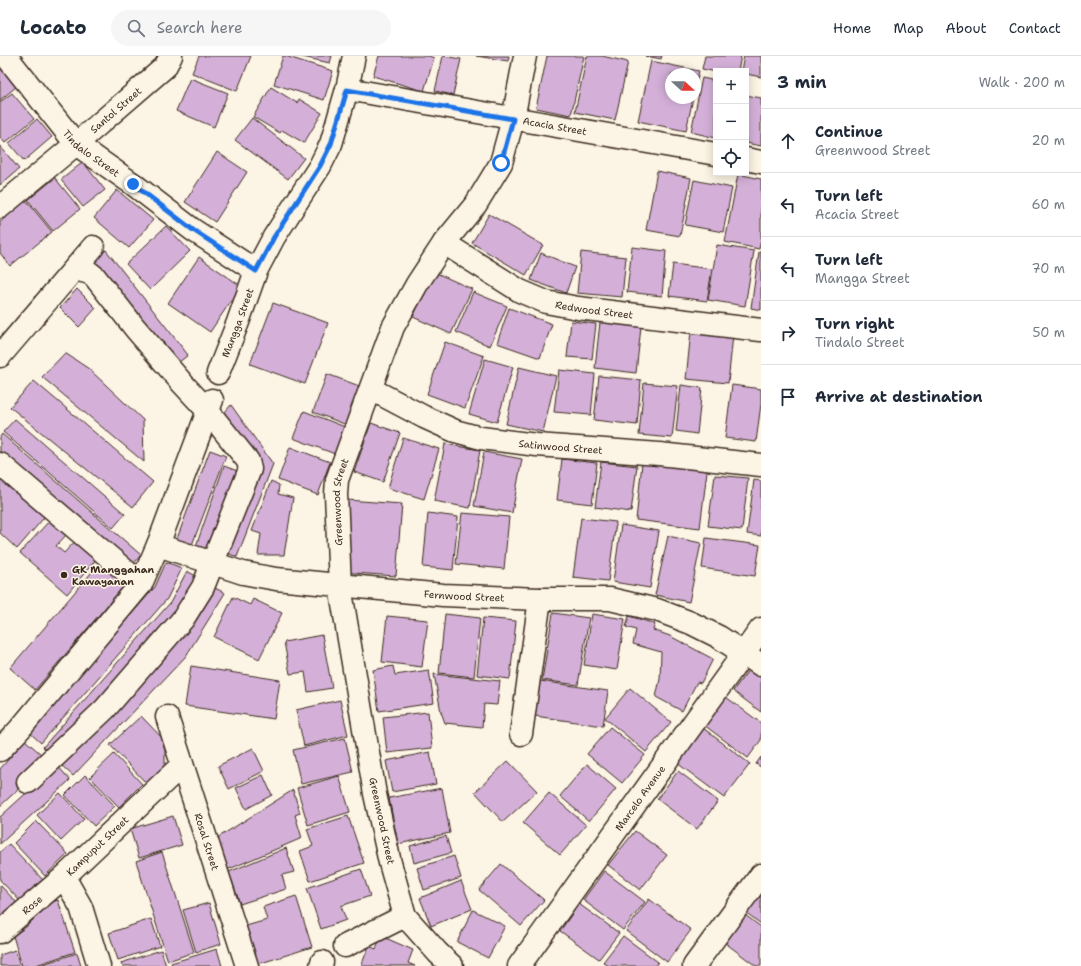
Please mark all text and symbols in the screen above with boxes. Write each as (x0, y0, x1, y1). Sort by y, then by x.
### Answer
search box (111, 10, 391, 46)
text: Locato (20, 15, 87, 40)
icon: search (125, 17, 147, 39)
text: Search here (157, 18, 242, 38)
text: Home (833, 19, 872, 37)
text: Map (894, 19, 924, 37)
text: About (946, 19, 987, 37)
text: Contact (1009, 19, 1061, 37)
north arrow (665, 68, 701, 104)
map controls (713, 68, 749, 176)
button: + (713, 68, 749, 104)
text: 3 min (777, 71, 827, 93)
text: Walk · 200 m (979, 74, 1065, 91)
street label: Santol Street (87, 84, 144, 136)
button: − (713, 104, 749, 140)
street label: Acacia Street (522, 114, 588, 138)
text: Continue (815, 122, 883, 142)
street label: Tindalo Street (60, 127, 122, 179)
icon: ahead (777, 130, 799, 152)
text: 20 m (1032, 132, 1065, 149)
button: locate (713, 140, 749, 176)
text: Greenwood Street (815, 142, 930, 159)
route start (492, 154, 510, 172)
route end (124, 175, 142, 193)
text: Turn left (815, 186, 883, 206)
icon: left (777, 194, 799, 216)
text: 60 m (1032, 196, 1065, 213)
text: Acacia Street (815, 206, 899, 223)
text: Turn left (815, 250, 883, 270)
icon: left (777, 258, 799, 280)
text: 70 m (1031, 260, 1065, 277)
text: Mangga Street (815, 270, 910, 287)
street label: Mangga Street (218, 286, 256, 359)
street label: Redwood Street (554, 297, 634, 321)
text: Turn right (815, 314, 895, 334)
icon: right (777, 322, 799, 344)
text: 50 m (1032, 324, 1065, 341)
text: Tindalo Street (815, 334, 905, 351)
icon: arrive (777, 386, 799, 408)
text: Arrive at destination (815, 387, 983, 407)
street label: Satinwood Street (518, 436, 603, 456)
street label: Greenwood Street (329, 456, 351, 546)
place label: GK Manggahan Kawayanan (72, 563, 155, 588)
marker: GK Manggahan Kawayanan (59, 570, 69, 580)
street label: Fernwood Street (423, 587, 505, 604)
street label: Marcelo Avenue (612, 762, 668, 833)
street label: Greenwood Street (366, 776, 398, 866)
street label: Rosal Street (192, 811, 222, 872)
street label: Kampuput Street (63, 813, 131, 878)
street label: Rose (19, 892, 45, 917)

